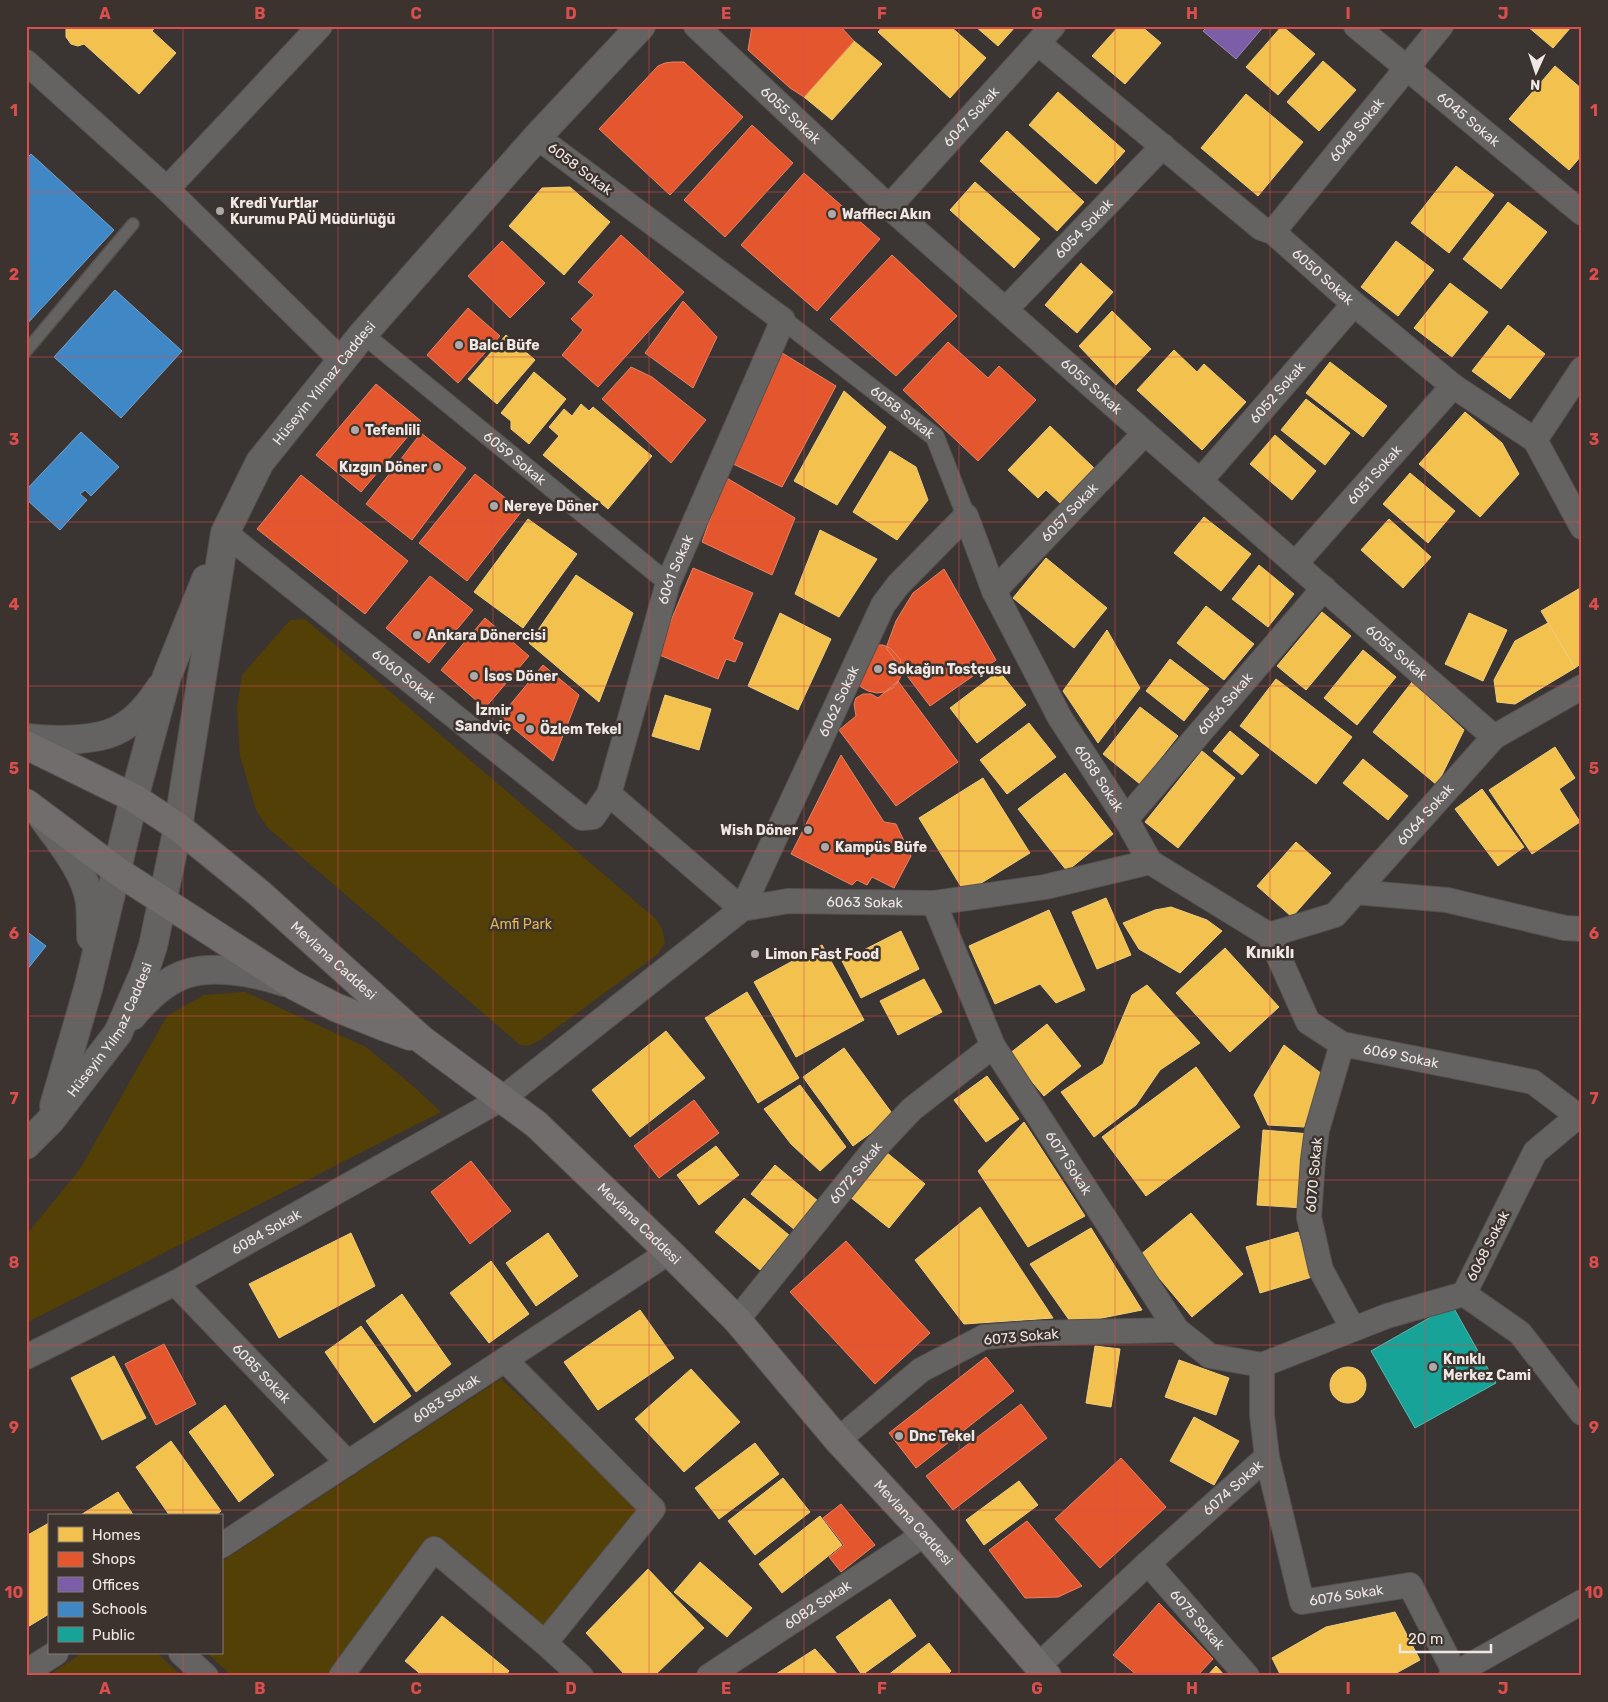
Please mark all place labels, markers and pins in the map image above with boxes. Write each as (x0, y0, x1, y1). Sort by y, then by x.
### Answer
place label: Kredi Yurtlar Kurumu PAÜ Müdürlüğü (230, 195, 395, 228)
marker: Kredi Yurtlar Kurumu PAÜ Müdürlüğü (214, 205, 226, 217)
place label: Wafflecı Akın (842, 206, 931, 223)
marker: Wafflecı Akın (826, 208, 838, 220)
place label: Balcı Büfe (469, 337, 540, 354)
marker: Balcı Büfe (453, 339, 465, 351)
place label: Tefenlili (365, 422, 420, 439)
marker: Tefenlili (349, 424, 361, 436)
place label: Kızgın Döner (339, 459, 428, 476)
marker: Kızgın Döner (431, 461, 443, 473)
place label: Nereye Döner (504, 498, 599, 515)
marker: Nereye Döner (488, 500, 500, 512)
place label: Ankara Dönercisi (427, 627, 546, 644)
marker: Ankara Dönercisi (411, 629, 423, 641)
place label: Sokağın Tostçusu (888, 661, 1011, 678)
marker: Sokağın Tostçusu (872, 663, 884, 675)
place label: İsos Döner (484, 667, 558, 685)
marker: İsos Döner (468, 670, 480, 682)
place label: İzmir Sandviç (455, 701, 512, 735)
marker: İzmir Sandviç (515, 712, 527, 724)
place label: Özlem Tekel (540, 720, 622, 738)
marker: Özlem Tekel (524, 723, 536, 735)
place label: Wish Döner (720, 822, 799, 839)
marker: Wish Döner (802, 824, 814, 836)
place label: Kampüs Büfe (835, 839, 927, 856)
marker: Kampüs Büfe (819, 841, 831, 853)
place label: Limon Fast Food (765, 946, 879, 963)
marker: Limon Fast Food (749, 948, 761, 960)
place label: Kınıklı Merkez Cami (1443, 1351, 1531, 1384)
marker: Kınıklı Merkez Cami (1427, 1361, 1439, 1373)
place label: Dnc Tekel (909, 1428, 975, 1445)
marker: Dnc Tekel (893, 1430, 905, 1442)

